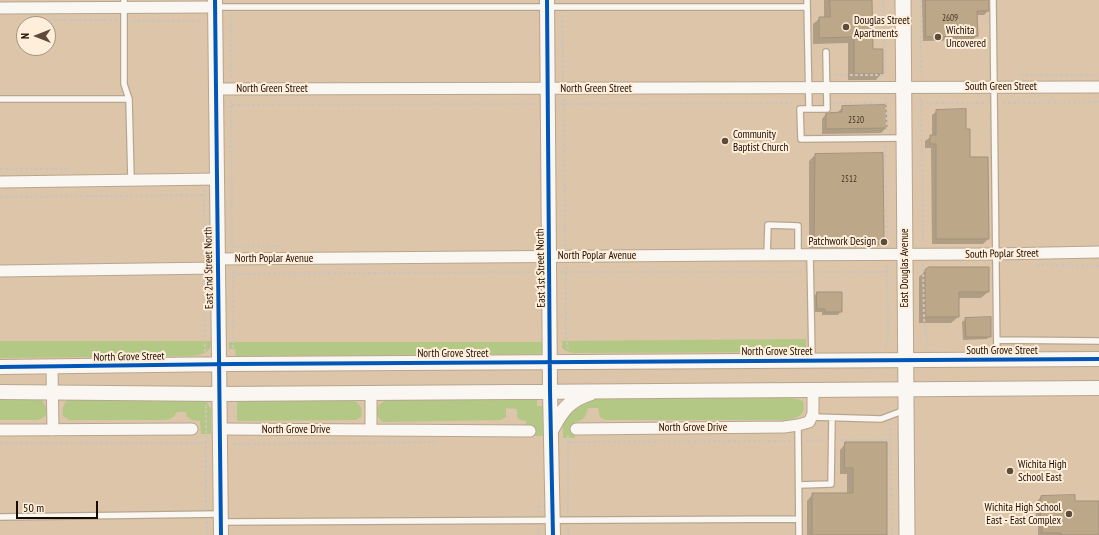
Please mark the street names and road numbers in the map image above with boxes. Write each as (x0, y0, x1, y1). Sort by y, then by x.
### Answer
street label: South Green Street (965, 80, 1037, 94)
street label: North Green Street (236, 82, 308, 96)
street label: North Green Street (560, 82, 632, 96)
street label: East 2nd Street North (202, 227, 216, 309)
street label: East 1st Street North (534, 228, 548, 308)
street label: East Douglas Avenue (898, 228, 912, 308)
street label: South Poplar Street (965, 247, 1039, 261)
street label: North Poplar Avenue (558, 249, 636, 263)
street label: North Poplar Avenue (235, 252, 313, 266)
street label: South Grove Street (966, 344, 1038, 358)
street label: North Grove Street (741, 345, 813, 359)
street label: North Grove Street (417, 347, 489, 361)
street label: North Grove Street (93, 350, 165, 364)
street label: North Grove Drive (659, 421, 727, 435)
street label: North Grove Drive (262, 423, 330, 437)

